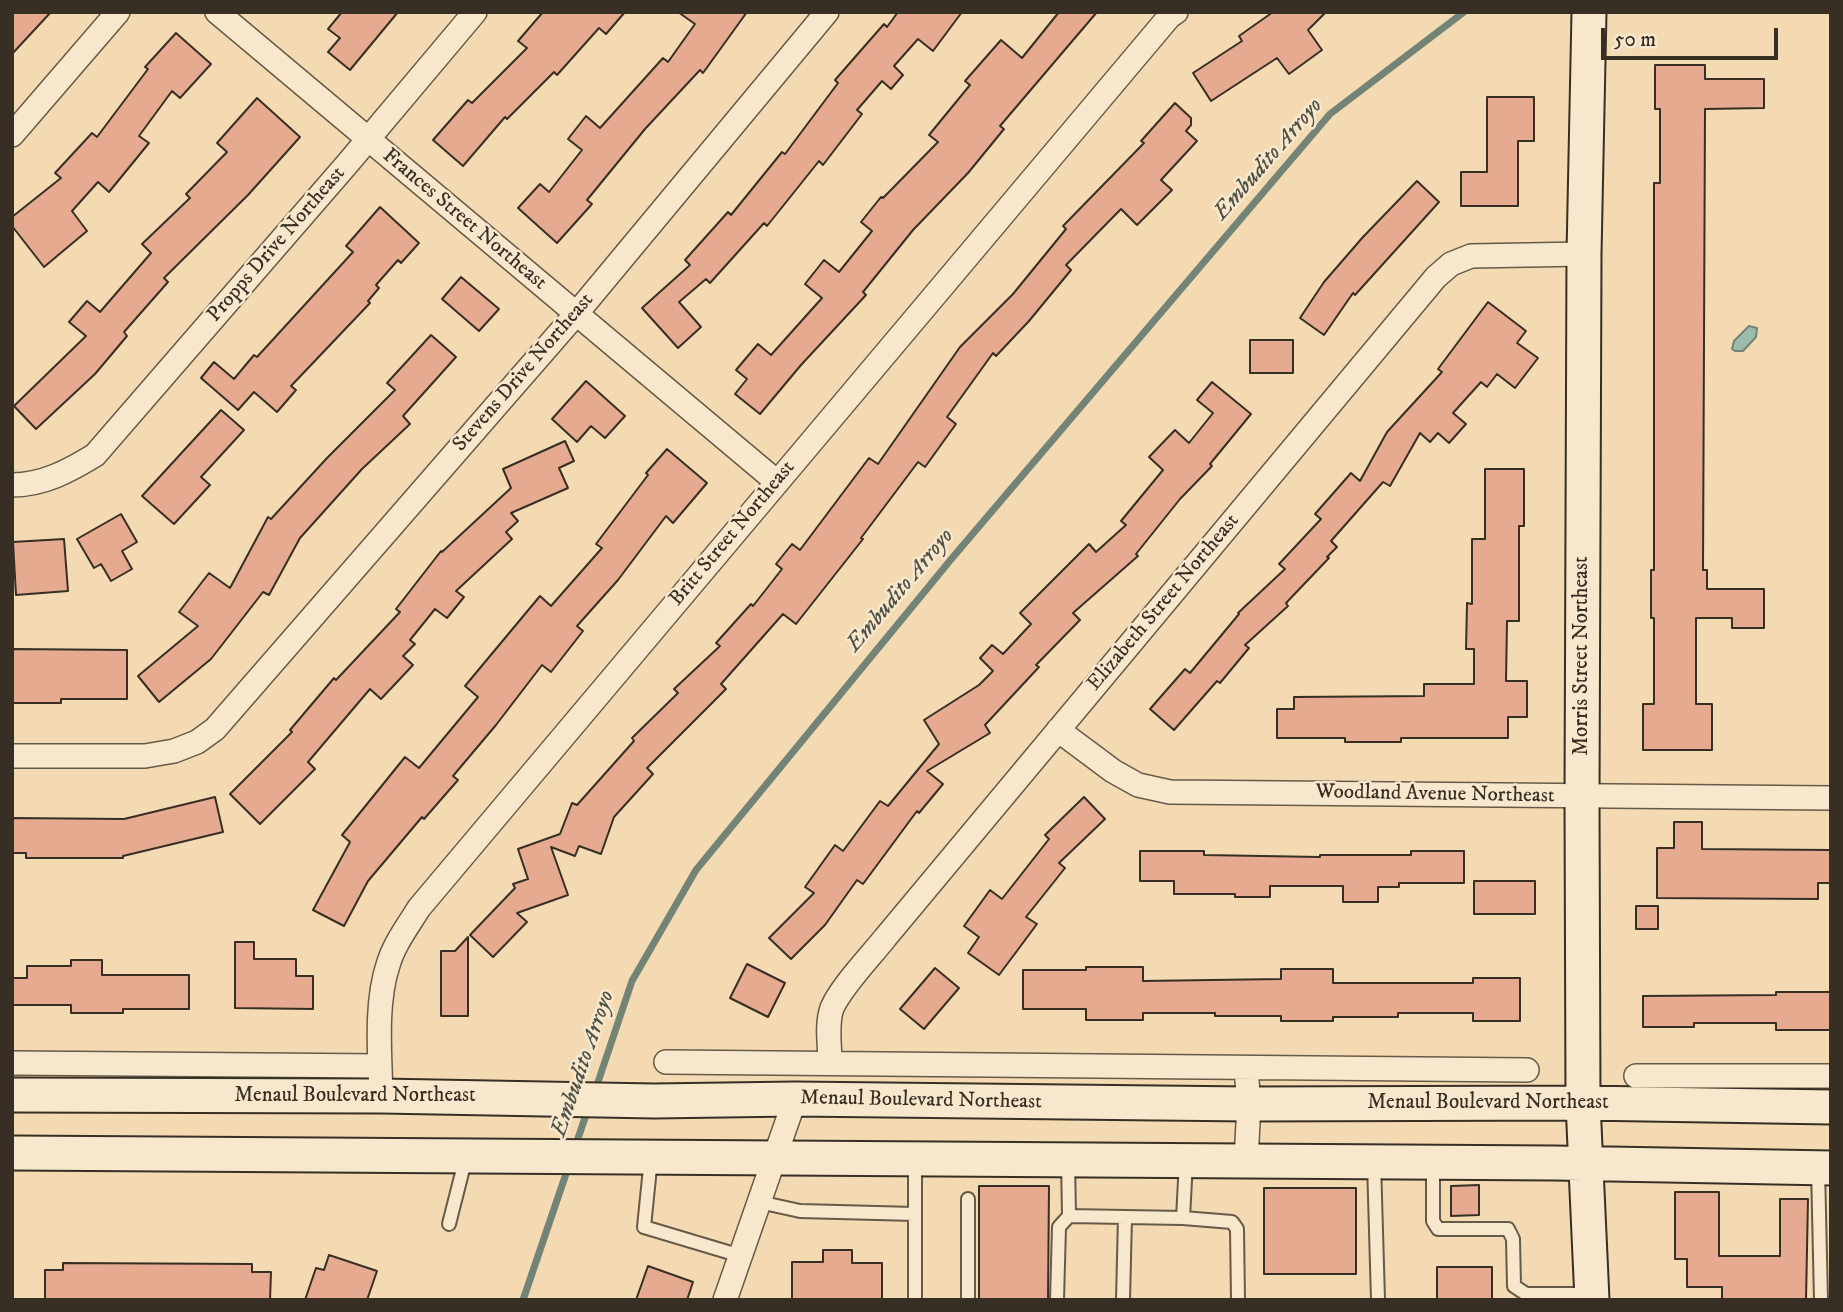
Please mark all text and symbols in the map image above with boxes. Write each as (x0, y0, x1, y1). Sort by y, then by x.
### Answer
scale bar (1605, 14, 1782, 58)
text: 50 m (1614, 27, 1656, 53)
water label: Embudito Arroyo (1209, 93, 1329, 227)
street label: Frances Street Northeast (377, 144, 551, 296)
street label: Propps Drive Northeast (203, 162, 351, 328)
street label: Stevens Drive Northeast (448, 289, 600, 457)
street label: Britt Street Northeast (665, 456, 801, 612)
street label: Elizabeth Street Northeast (1083, 509, 1245, 697)
water label: Embudito Arroyo (841, 524, 961, 658)
street label: Morris Street Northeast (1570, 556, 1596, 756)
street label: Woodland Avenue Northeast (1315, 780, 1555, 810)
water label: Embudito Arroyo (546, 987, 622, 1141)
street label: Menaul Boulevard Northeast (234, 1084, 476, 1110)
street label: Menaul Boulevard Northeast (800, 1086, 1042, 1116)
street label: Menaul Boulevard Northeast (1367, 1091, 1609, 1117)

